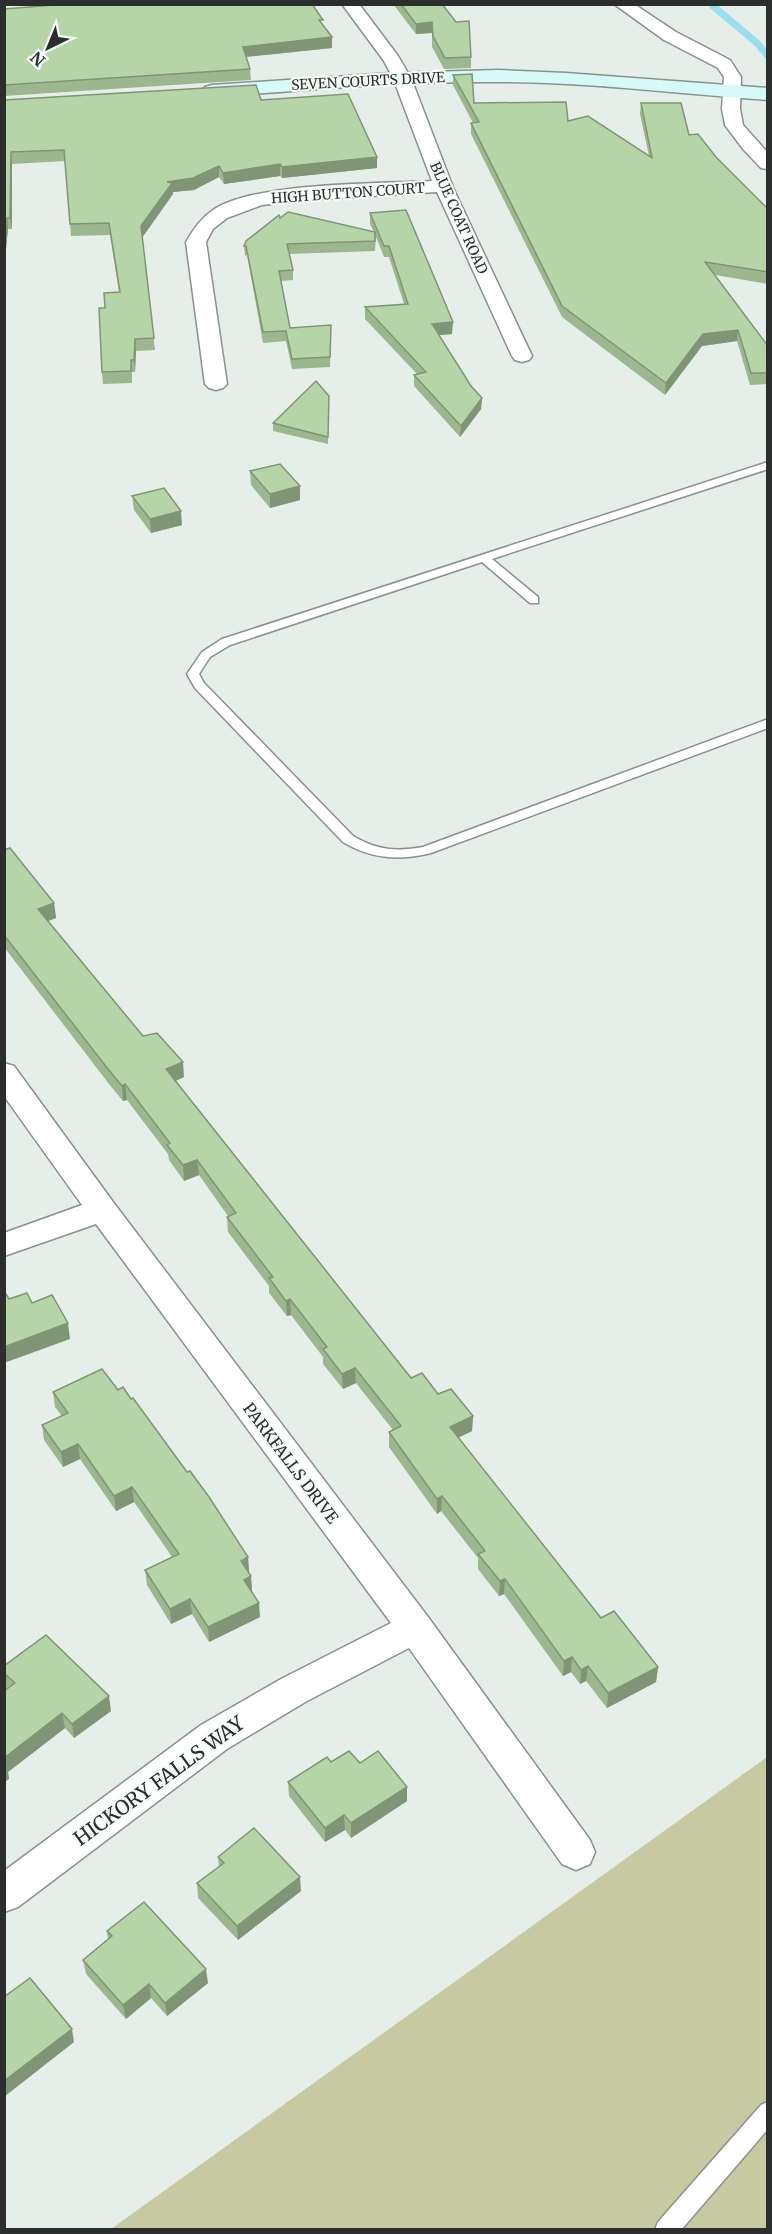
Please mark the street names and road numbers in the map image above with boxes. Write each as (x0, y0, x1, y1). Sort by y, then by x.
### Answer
street label: SEVEN COURTS DRIVE (291, 68, 445, 94)
street label: BLUE COAT ROAD (426, 159, 492, 277)
street label: HIGH BUTTON COURT (271, 179, 426, 207)
street label: PARKFALLS DRIVE (239, 1399, 343, 1528)
street label: HICKORY FALLS WAY (69, 1710, 250, 1851)

